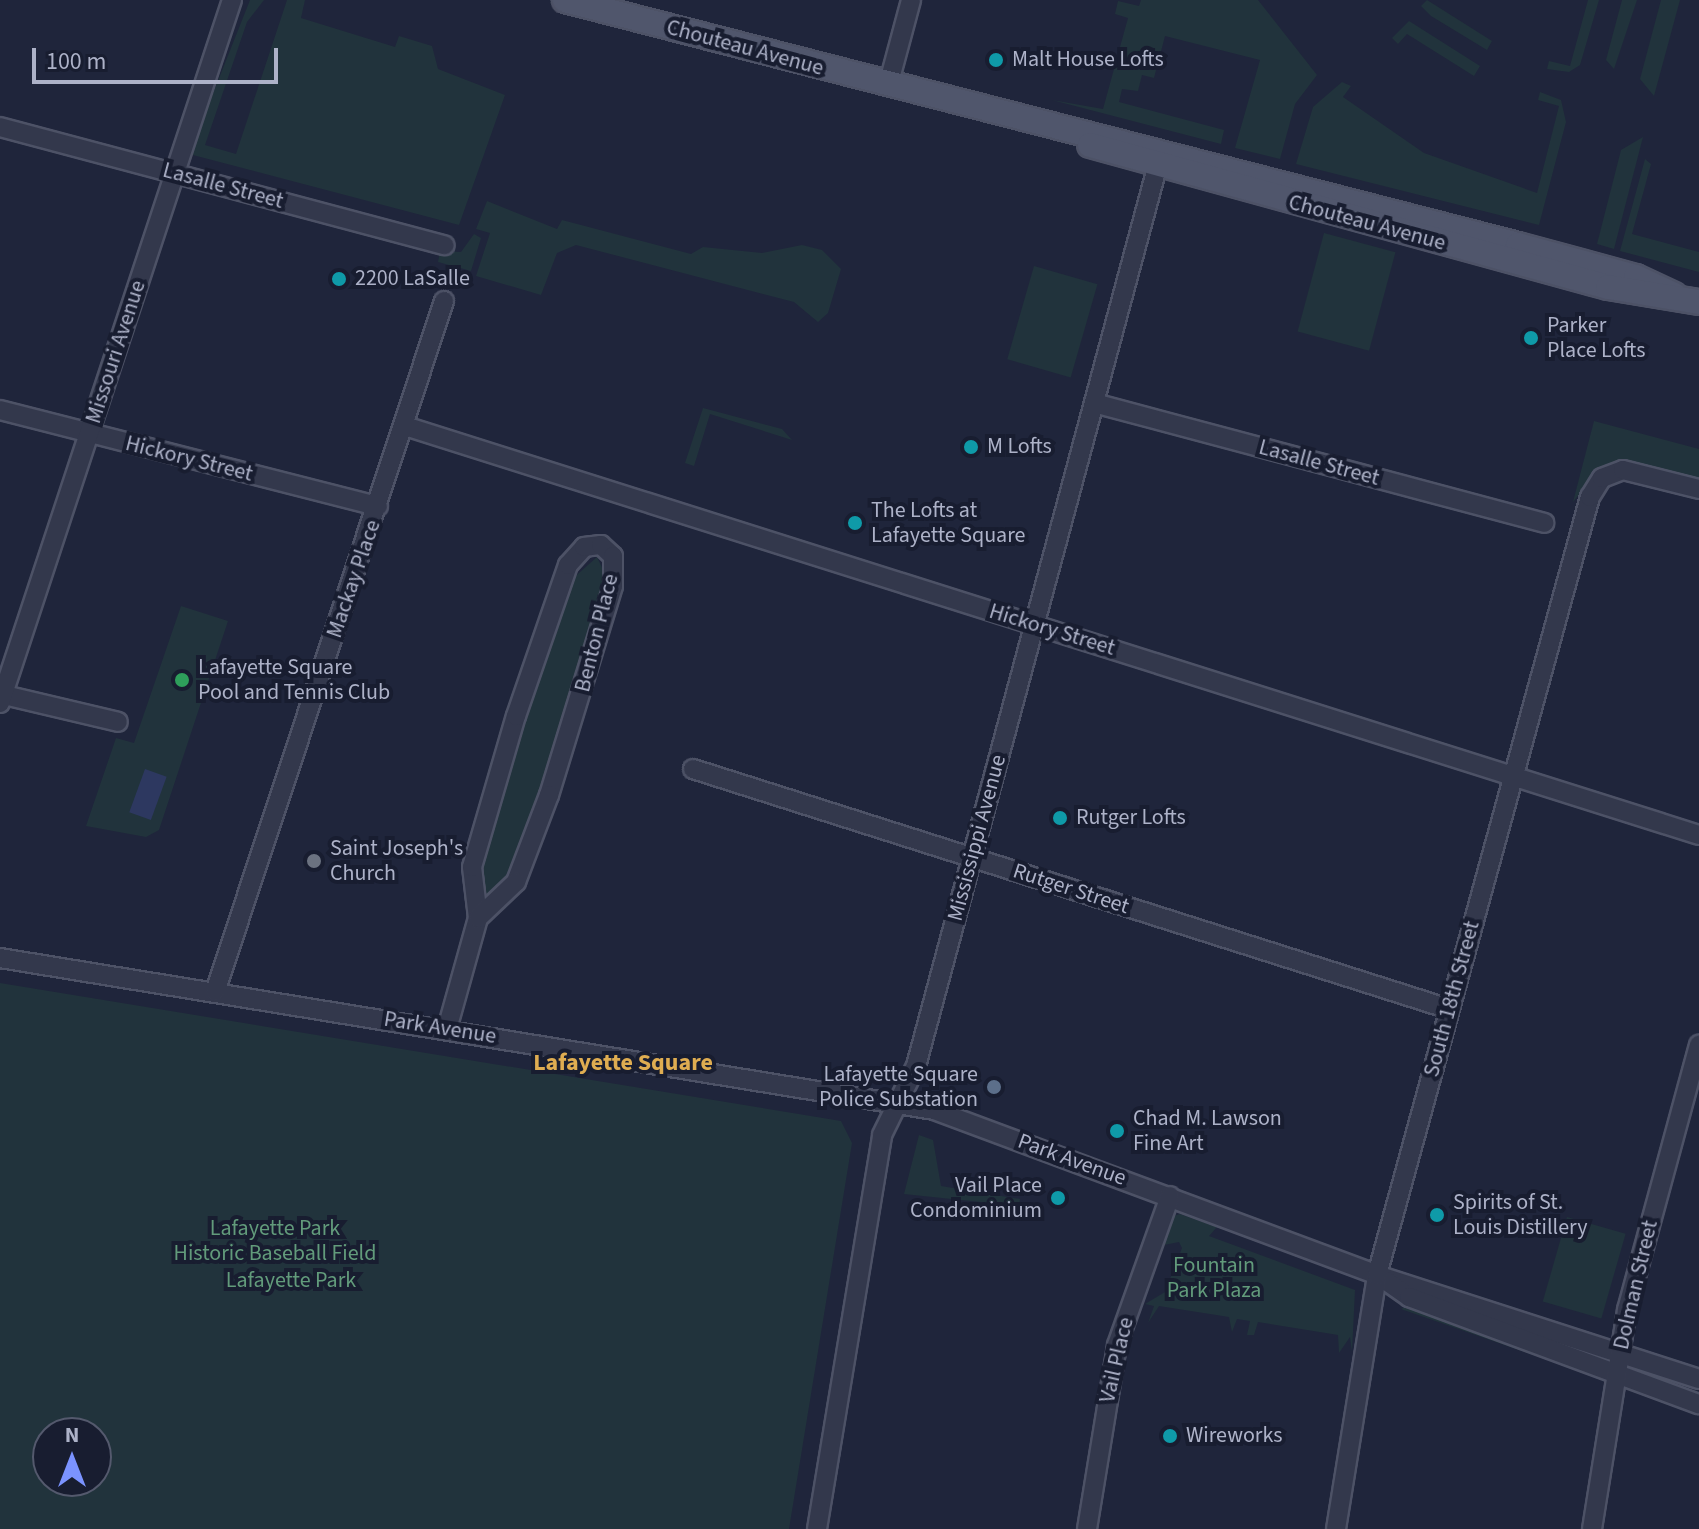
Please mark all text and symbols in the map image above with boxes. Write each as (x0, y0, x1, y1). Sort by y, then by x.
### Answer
street label: Chouteau Avenue (664, 14, 826, 82)
scale bar (36, 32, 282, 82)
text: 100 m (46, 44, 106, 79)
place label: Malt House Lofts (1012, 47, 1164, 73)
marker: Malt House Lofts (987, 51, 1005, 69)
street label: Lasalle Street (160, 157, 286, 215)
street label: Chouteau Avenue (1286, 189, 1448, 257)
place label: 2200 LaSalle (355, 266, 470, 292)
marker: 2200 LaSalle (330, 270, 348, 288)
street label: Missouri Avenue (80, 277, 152, 427)
place label: Parker Place Lofts (1547, 312, 1645, 364)
marker: Parker Place Lofts (1522, 329, 1540, 347)
street label: Hickory Street (123, 430, 255, 488)
place label: M Lofts (987, 434, 1052, 460)
street label: Lasalle Street (1256, 434, 1382, 492)
marker: M Lofts (962, 438, 980, 456)
place label: The Lofts at Lafayette Square (871, 497, 1026, 548)
marker: The Lofts at Lafayette Square (846, 514, 864, 532)
street label: Mackay Place (321, 516, 387, 642)
street label: Benton Place (570, 571, 624, 695)
street label: Hickory Street (986, 598, 1118, 662)
place label: Lafayette Square Pool and Tennis Club (198, 654, 390, 706)
marker: Lafayette Square Pool and Tennis Club (173, 671, 191, 689)
street label: Mississippi Avenue (942, 752, 1012, 924)
place label: Rutger Lofts (1076, 805, 1186, 831)
marker: Rutger Lofts (1051, 809, 1069, 827)
place label: Saint Joseph's Church (330, 835, 463, 886)
marker: Saint Joseph's Church (305, 852, 323, 870)
street label: Rutger Street (1010, 858, 1132, 920)
street label: South 18th Street (1419, 918, 1485, 1080)
street label: Park Avenue (382, 1006, 498, 1050)
district label: Lafayette Square (533, 1049, 713, 1077)
place label: Lafayette Square Police Substation (819, 1061, 978, 1112)
marker: Lafayette Square Police Substation (985, 1078, 1003, 1096)
place label: Chad M. Lawson Fine Art (1133, 1105, 1282, 1156)
marker: Chad M. Lawson Fine Art (1108, 1122, 1126, 1140)
street label: Park Avenue (1014, 1128, 1130, 1192)
place label: Vail Place Condominium (910, 1172, 1042, 1224)
marker: Vail Place Condominium (1049, 1189, 1067, 1207)
place label: Spirits of St. Louis Distillery (1453, 1189, 1588, 1240)
marker: Spirits of St. Louis Distillery (1428, 1206, 1446, 1224)
park label: Lafayette Park Historic Baseball Field (174, 1215, 376, 1266)
street label: Dolman Street (1608, 1218, 1664, 1352)
park label: Fountain Park Plaza (1167, 1252, 1261, 1304)
park label: Lafayette Park (226, 1268, 356, 1294)
street label: Vail Place (1094, 1315, 1140, 1405)
north arrow (32, 1417, 112, 1497)
text: N (65, 1419, 79, 1451)
place label: Wireworks (1186, 1423, 1283, 1449)
marker: Wireworks (1161, 1427, 1179, 1445)

